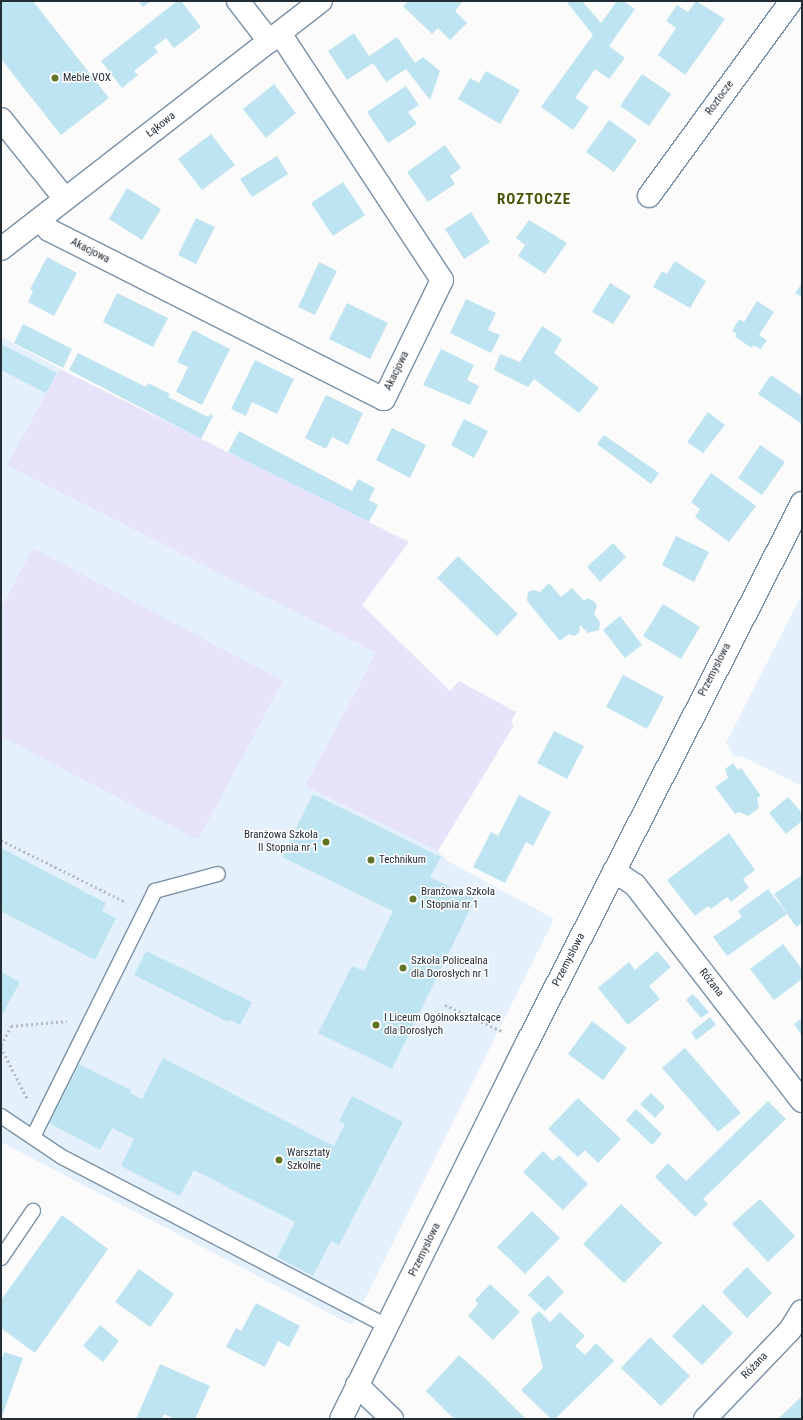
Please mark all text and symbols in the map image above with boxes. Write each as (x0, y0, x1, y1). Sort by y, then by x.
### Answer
place label: Meble VOX (63, 71, 111, 85)
marker: Meble VOX (50, 73, 60, 83)
street label: Roztocze (703, 78, 737, 118)
street label: Łąkowa (144, 110, 178, 140)
district label: ROZTOCZE (497, 191, 571, 209)
street label: Akacjowa (68, 236, 112, 266)
street label: Akacjowa (382, 349, 412, 393)
street label: Przemysłowa (696, 641, 734, 699)
place label: Branżowa Szkoła II Stopnia nr 1 (244, 829, 318, 855)
marker: Branżowa Szkoła II Stopnia nr 1 (321, 837, 331, 847)
place label: Technikum (379, 853, 426, 867)
marker: Technikum (366, 855, 376, 865)
place label: Branżowa Szkoła I Stopnia nr 1 (421, 886, 495, 912)
marker: Branżowa Szkoła I Stopnia nr 1 (408, 894, 418, 904)
street label: Przemysłowa (550, 931, 588, 989)
place label: Szkoła Policealna dla Dorosłych nr 1 (411, 955, 489, 981)
marker: Szkoła Policealna dla Dorosłych nr 1 (398, 963, 408, 973)
street label: Różana (696, 966, 726, 1000)
place label: I Liceum Ogólnokształcące dla Dorosłych (384, 1012, 501, 1038)
marker: I Liceum Ogólnokształcące dla Dorosłych (371, 1020, 381, 1030)
place label: Warsztaty Szkolne (287, 1147, 330, 1173)
marker: Warsztaty Szkolne (274, 1155, 284, 1165)
street label: Przemysłowa (406, 1221, 444, 1279)
street label: Różana (739, 1350, 771, 1382)

